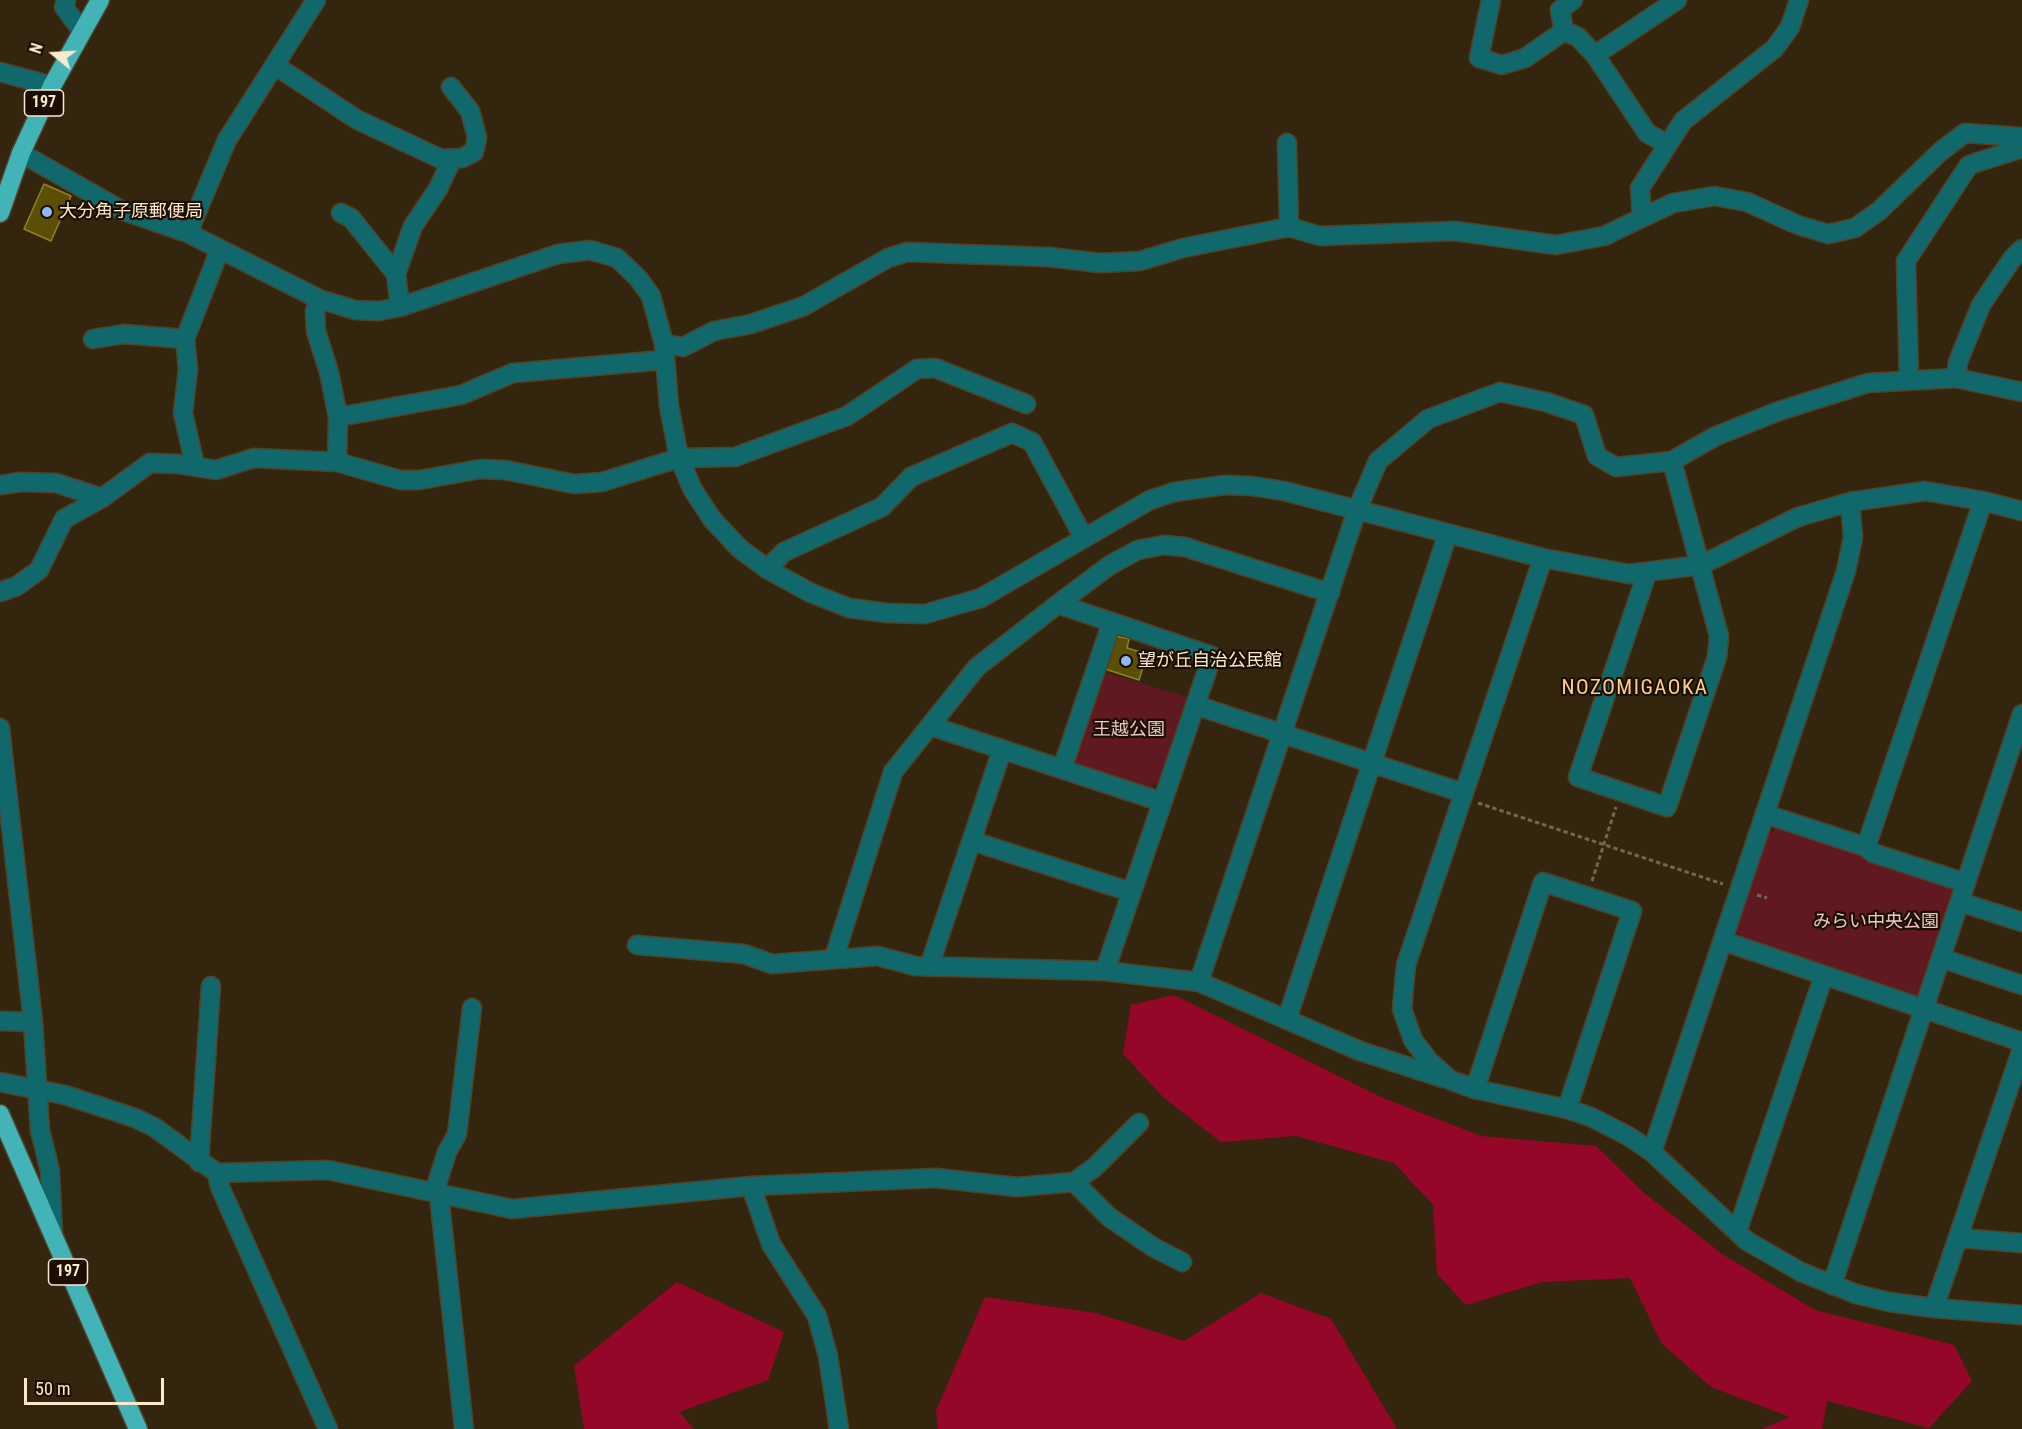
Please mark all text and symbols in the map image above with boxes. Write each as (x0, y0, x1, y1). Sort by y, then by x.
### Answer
north arrow (24, 24, 84, 84)
text: N (26, 41, 47, 56)
road number: 197 (24, 90, 63, 116)
place label: 大分角子原郵便局 (59, 201, 203, 223)
marker: 大分角子原郵便局 (40, 205, 54, 219)
place label: 望が丘自治公民館 (1138, 650, 1282, 672)
marker: 望が丘自治公民館 (1119, 654, 1133, 668)
district label: NOZOMIGAOKA (1562, 676, 1708, 702)
park label: 王越公園 (1093, 719, 1165, 741)
park label: みらい中央公園 (1813, 911, 1939, 933)
road number: 197 (48, 1259, 88, 1285)
scale bar (27, 1366, 166, 1404)
text: 50 m (35, 1378, 70, 1399)

